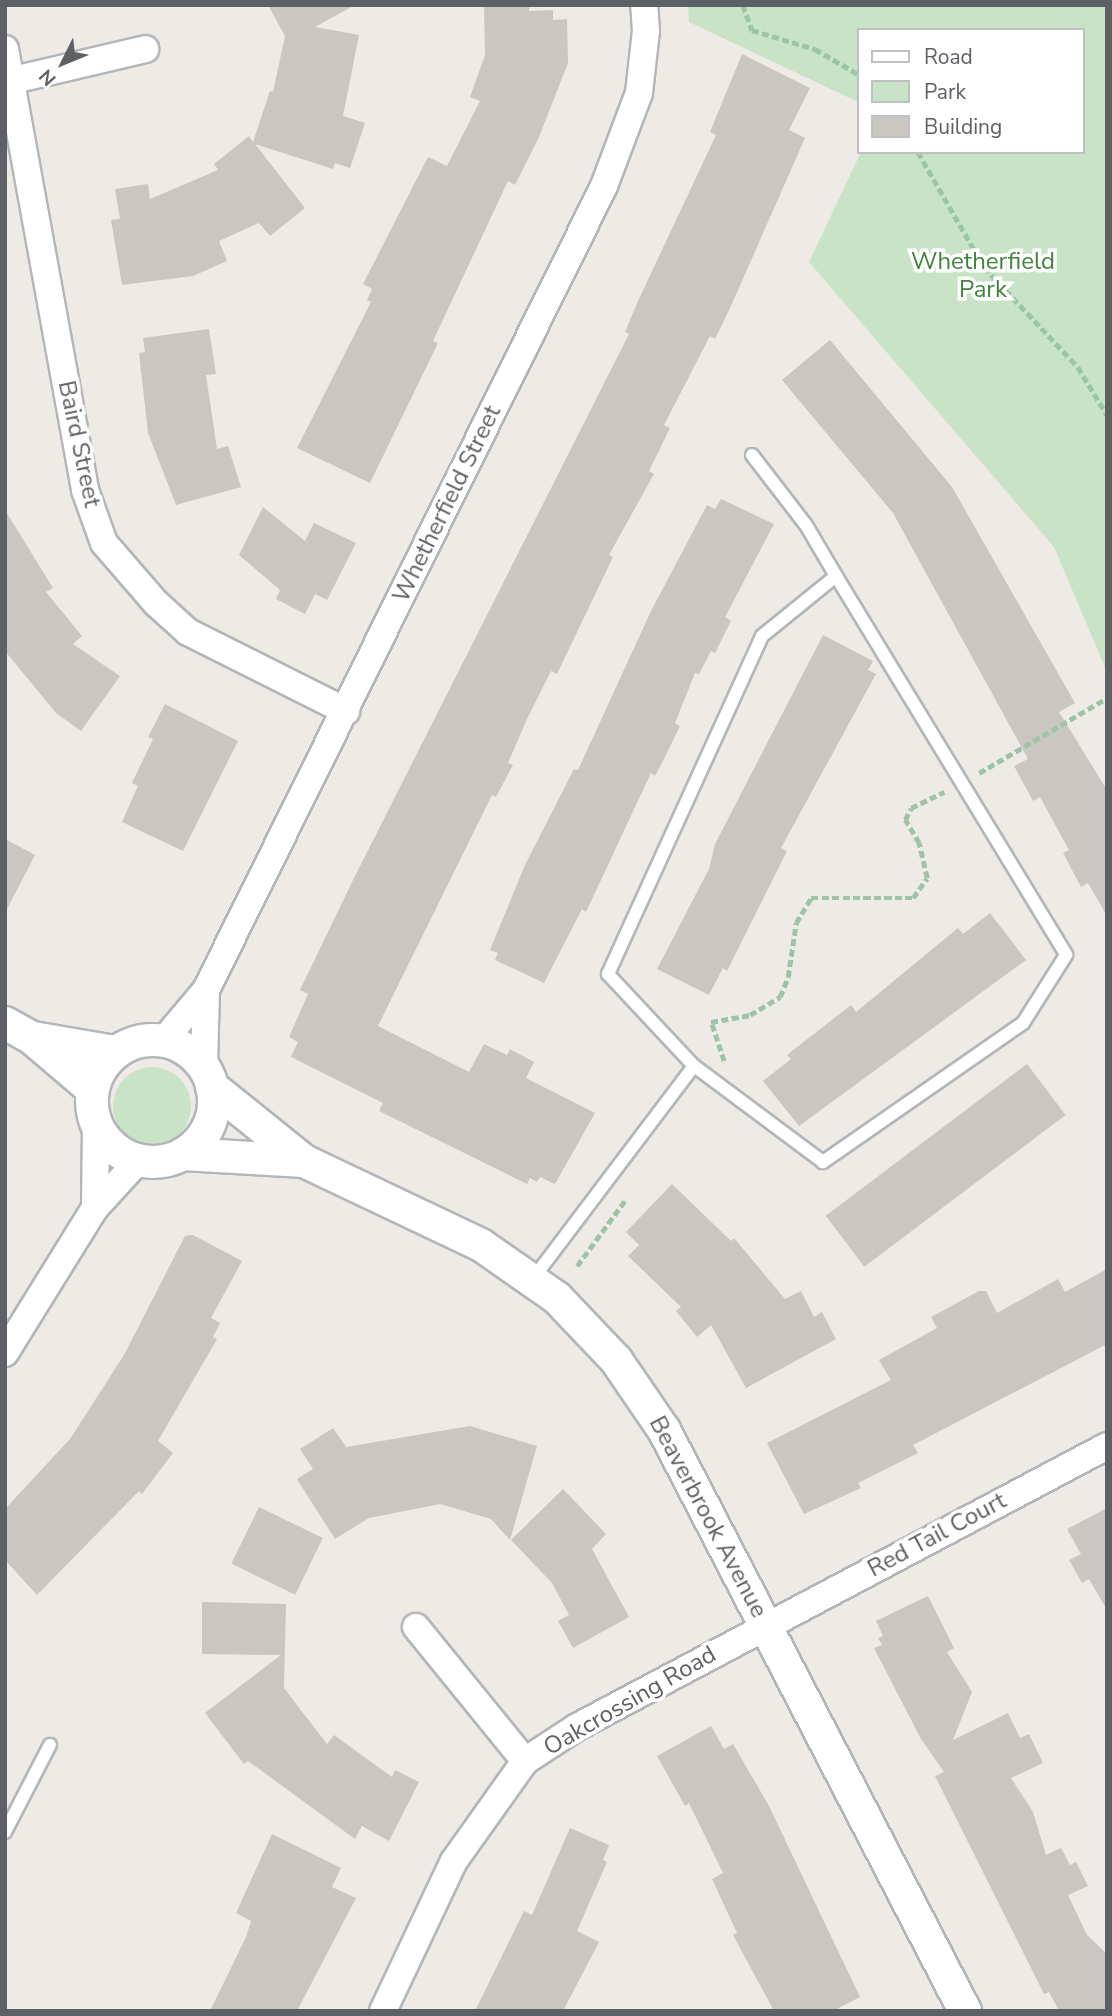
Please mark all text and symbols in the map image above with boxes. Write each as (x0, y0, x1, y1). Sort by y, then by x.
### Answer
north arrow (28, 28, 98, 98)
legend (856, 28, 1084, 154)
text: Road (924, 43, 973, 71)
text: N (33, 63, 62, 91)
text: Park (924, 78, 966, 106)
text: Building (924, 113, 1002, 141)
park label: Whetherfield Park (911, 248, 1055, 304)
street label: Baird Street (52, 378, 106, 510)
street label: Whetherfield Street (387, 401, 507, 607)
street label: Beaverbrook Avenue (643, 1411, 773, 1623)
street label: Red Tail Court (863, 1486, 1011, 1584)
street label: Oakcrossing Road (539, 1640, 721, 1762)

